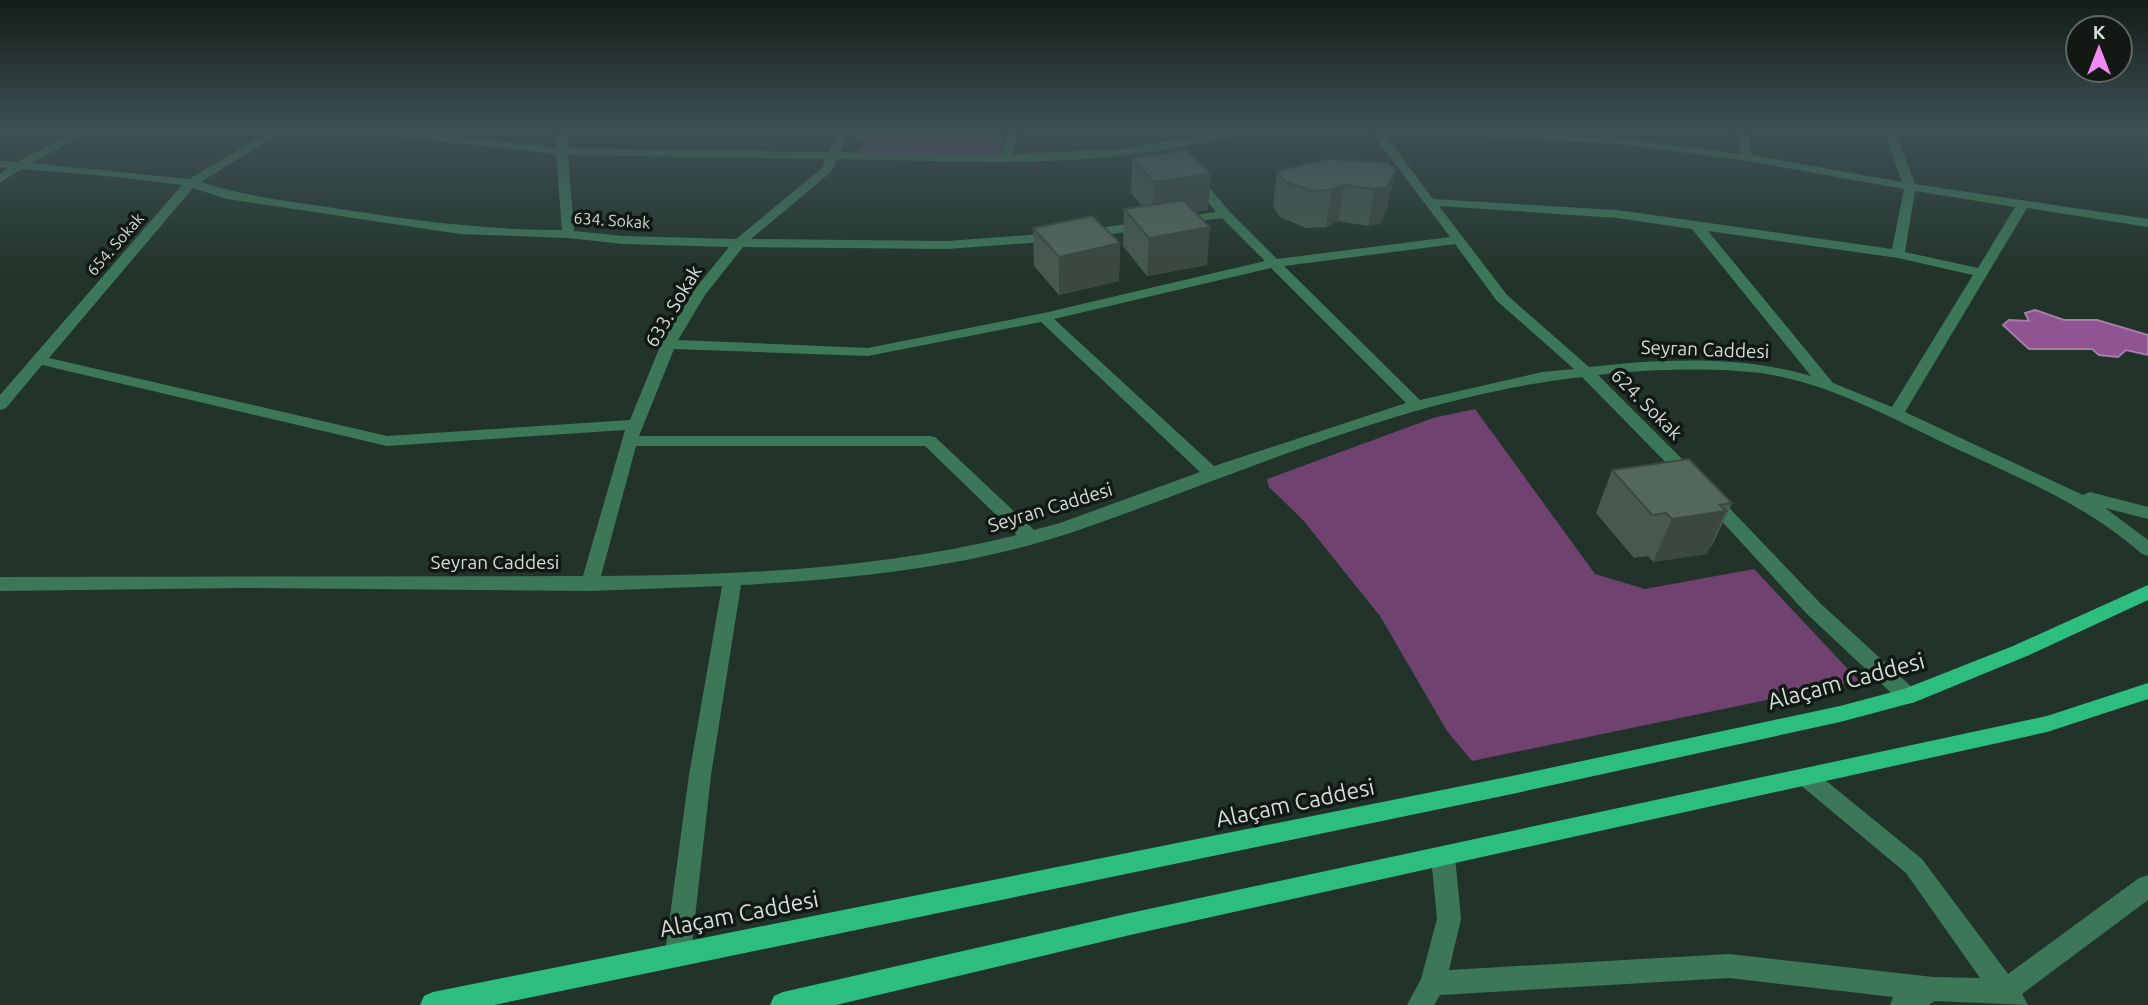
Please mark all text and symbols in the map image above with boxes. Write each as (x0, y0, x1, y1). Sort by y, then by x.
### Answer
north arrow (2064, 14, 2134, 84)
text: K (2093, 21, 2106, 43)
street label: 634. Sokak (573, 208, 651, 232)
street label: 654. Sokak (83, 209, 147, 279)
street label: 633. Sokak (640, 261, 706, 351)
street label: Seyran Caddesi (1640, 336, 1770, 362)
street label: 624. Sokak (1607, 364, 1687, 444)
street label: Seyran Caddesi (985, 478, 1115, 536)
street label: Seyran Caddesi (431, 551, 559, 573)
street label: Alaçam Caddesi (1765, 648, 1927, 713)
street label: Alaçam Caddesi (1213, 773, 1376, 832)
street label: Alaçam Caddesi (657, 886, 821, 941)

